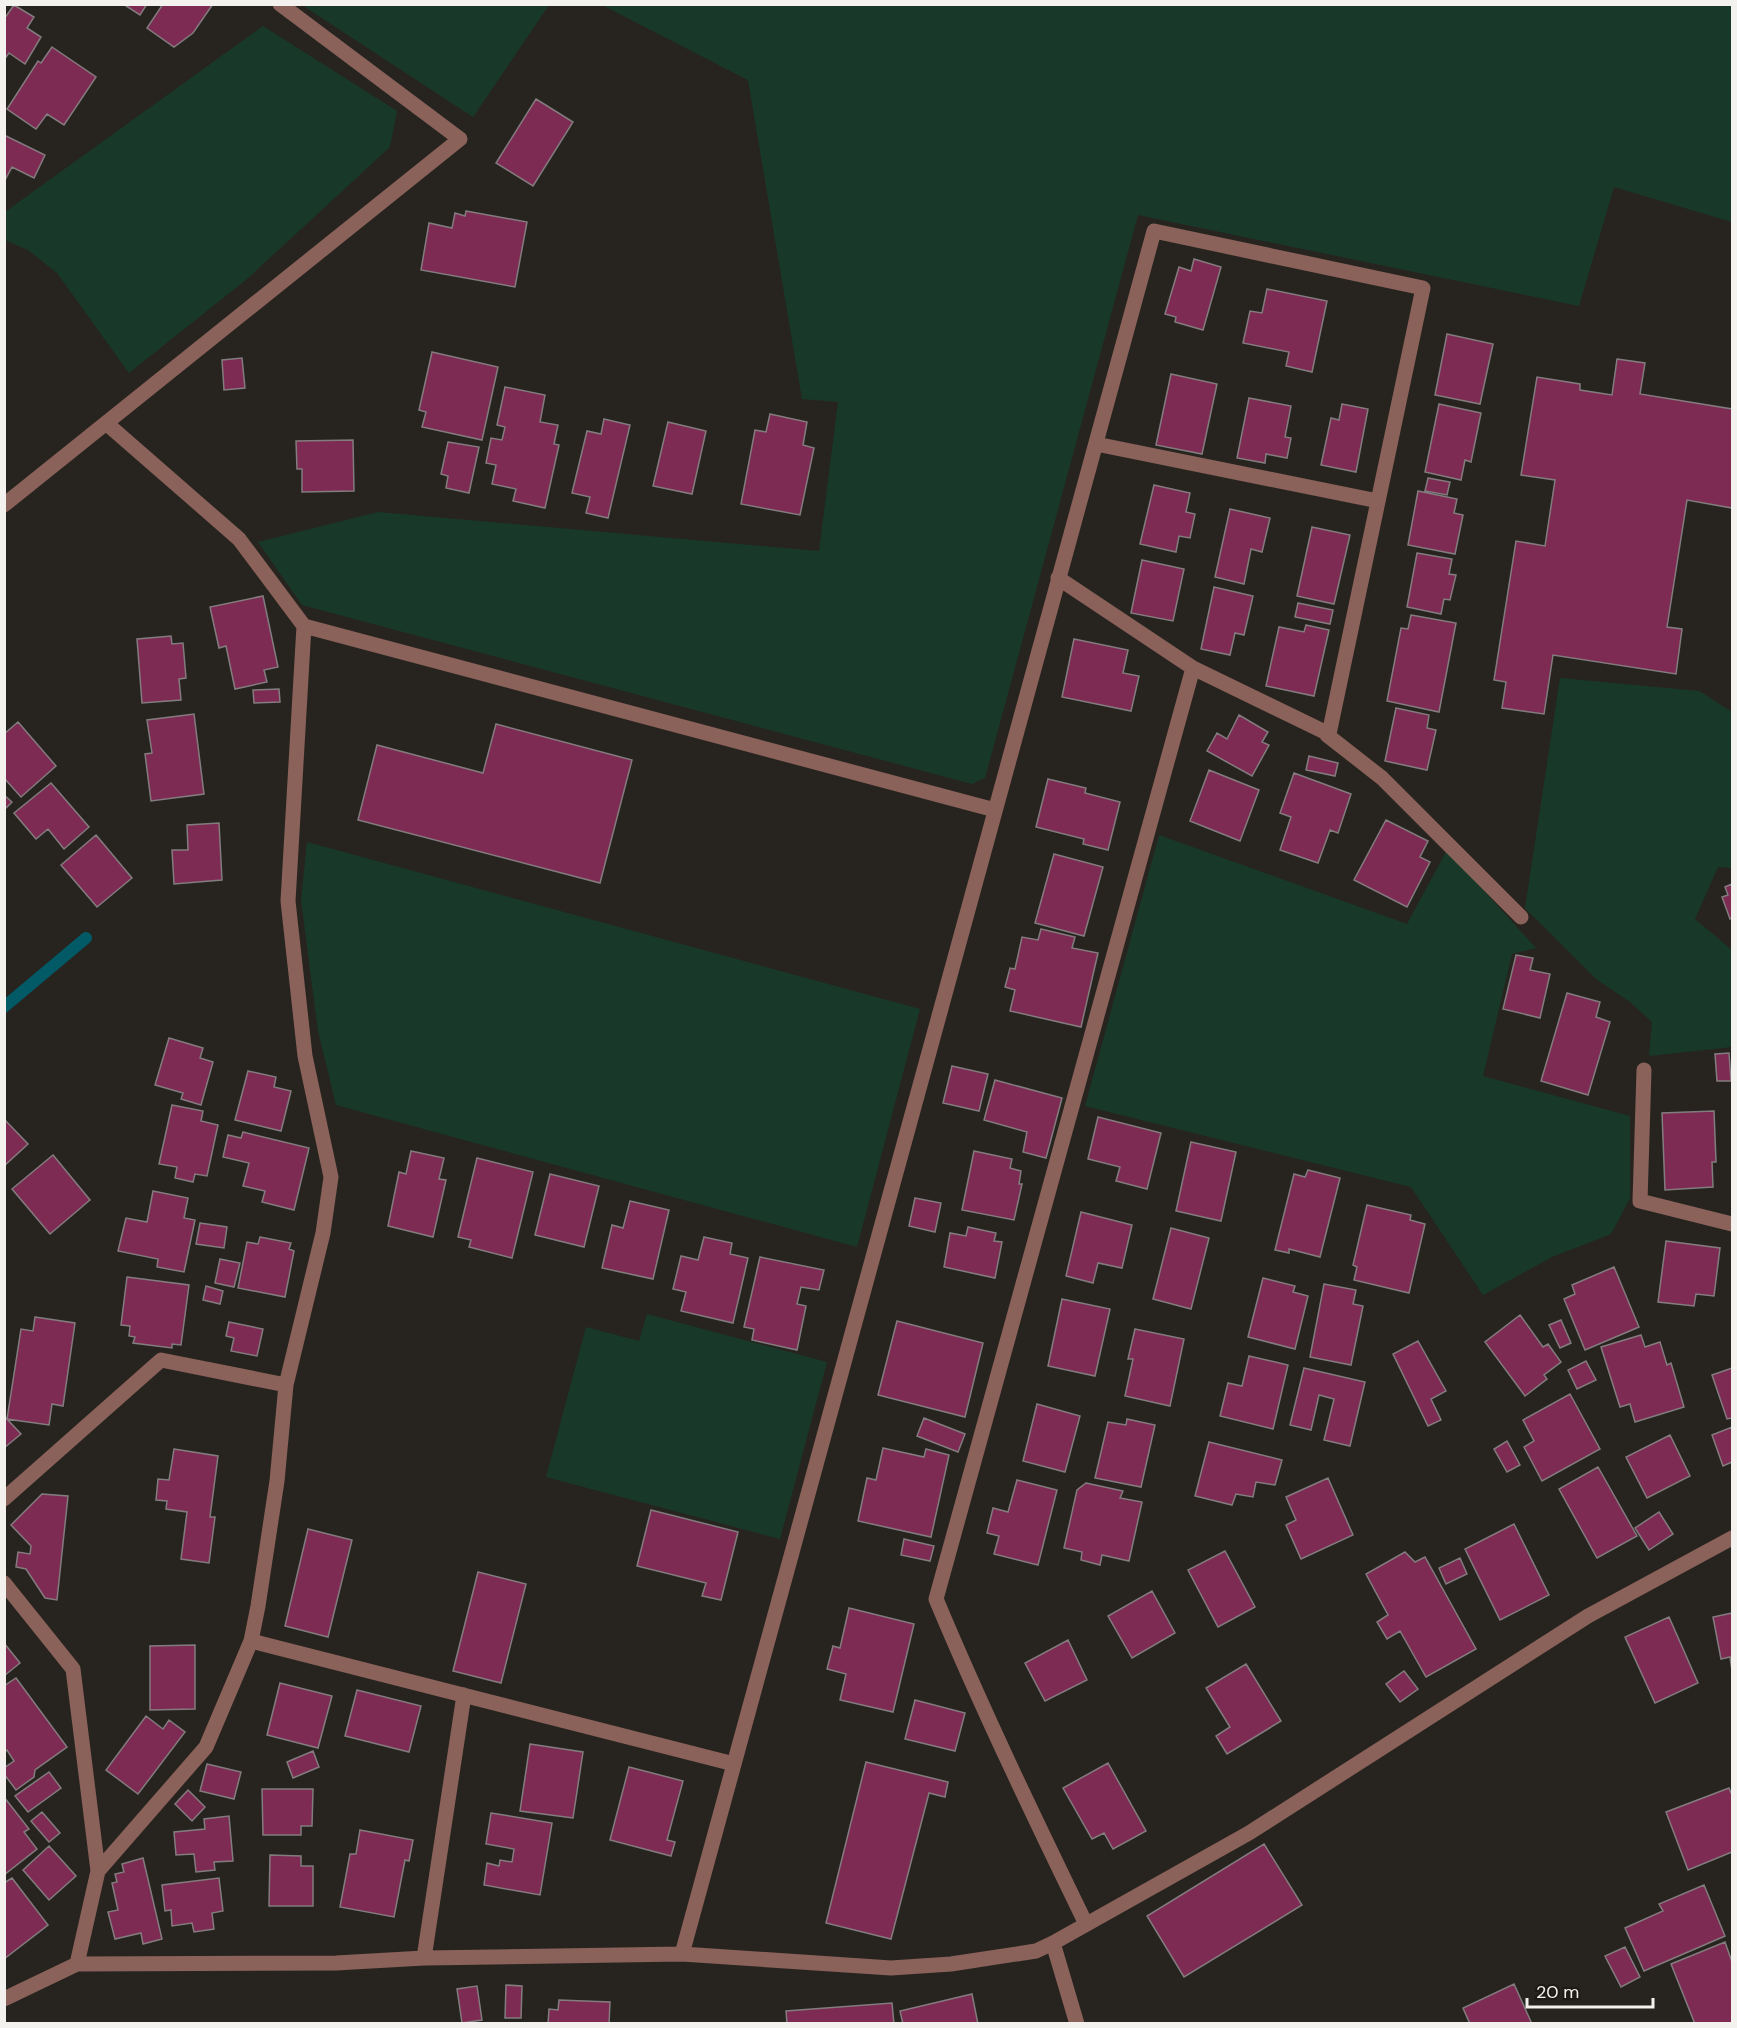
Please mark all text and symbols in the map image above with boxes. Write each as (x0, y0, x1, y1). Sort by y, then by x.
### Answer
scale bar (1527, 1971, 1653, 2009)
text: 20 m (1536, 1980, 1579, 2004)

